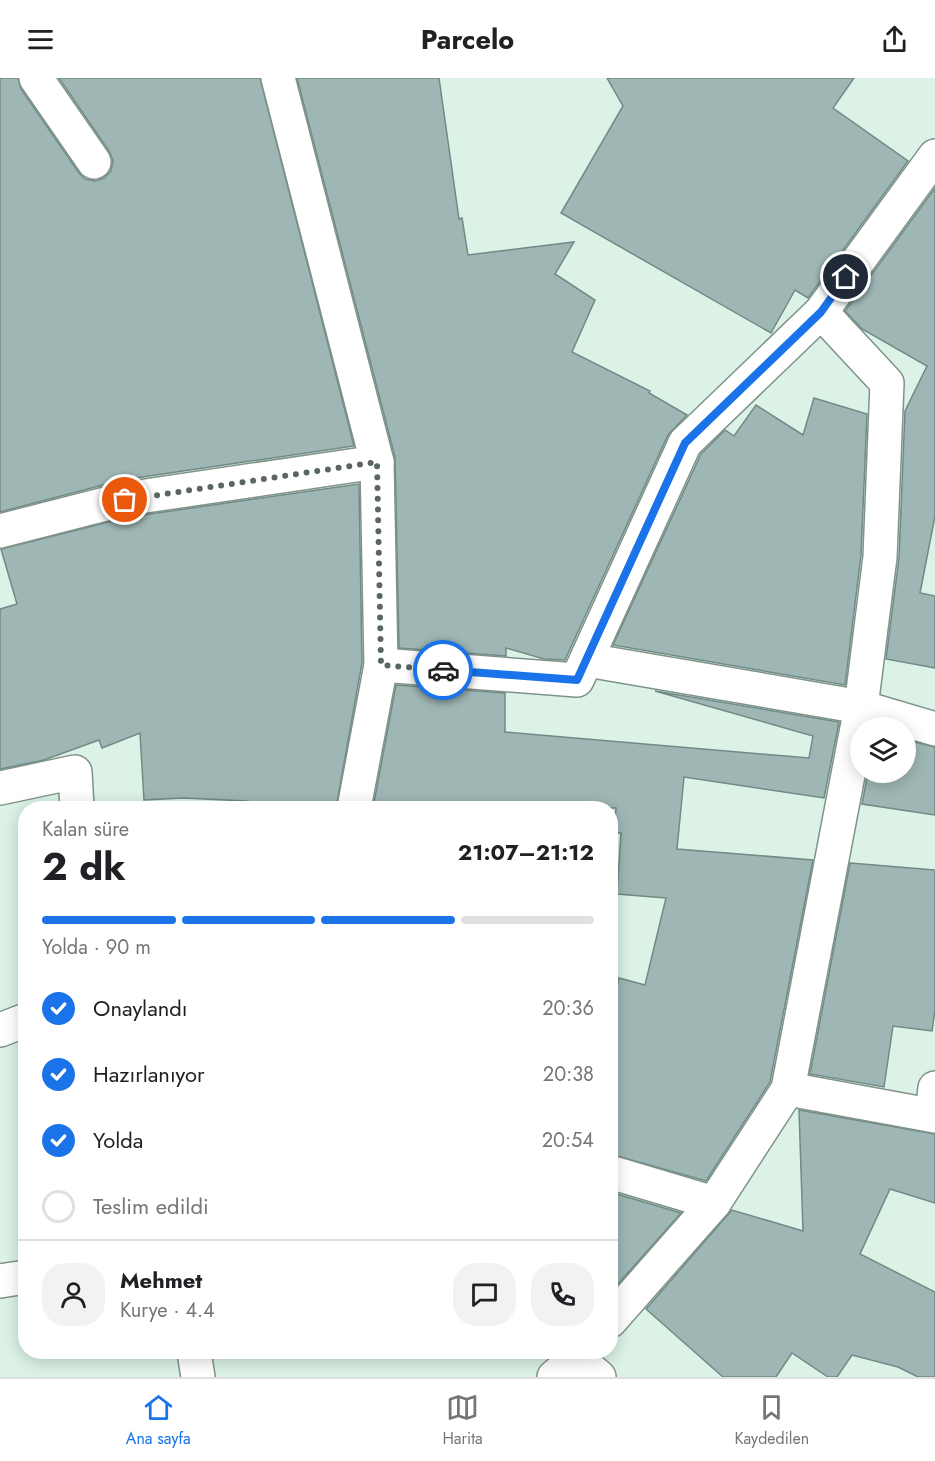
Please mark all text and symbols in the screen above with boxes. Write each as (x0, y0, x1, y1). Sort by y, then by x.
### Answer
text: Parcelo (421, 20, 514, 59)
icon: menu (24, 23, 57, 56)
icon: share (878, 23, 911, 56)
pin (820, 251, 871, 302)
icon: home (829, 260, 862, 293)
pin (99, 474, 150, 525)
icon: bag (108, 483, 141, 516)
courier (413, 640, 473, 700)
icon: car (427, 654, 460, 687)
map controls (850, 717, 916, 783)
button: layers (850, 717, 916, 783)
text: Kalan süre (42, 815, 129, 844)
text: 21:07–21:12 (458, 836, 594, 868)
text: 2 dk (42, 838, 126, 895)
text: Yolda · 90 m (42, 933, 151, 962)
icon: check (42, 992, 75, 1025)
text: Onaylandı (93, 992, 188, 1024)
text: 20:36 (542, 994, 594, 1023)
icon: check (42, 1058, 75, 1091)
text: Hazırlanıyor (93, 1058, 205, 1090)
text: 20:38 (543, 1060, 594, 1089)
icon: check (42, 1124, 75, 1157)
text: Yolda (93, 1124, 143, 1156)
text: 20:54 (542, 1126, 594, 1155)
text: Teslim edildi (93, 1190, 209, 1222)
button: person (42, 1263, 105, 1326)
button: chat (453, 1263, 516, 1326)
button: phone (531, 1263, 594, 1326)
text: Mehmet (120, 1264, 202, 1296)
text: Kurye · 4.4 (120, 1296, 215, 1325)
tab: Ana sayfa (126, 1391, 191, 1450)
tab: Harita (442, 1391, 483, 1450)
tab: Kaydedilen (734, 1391, 809, 1450)

